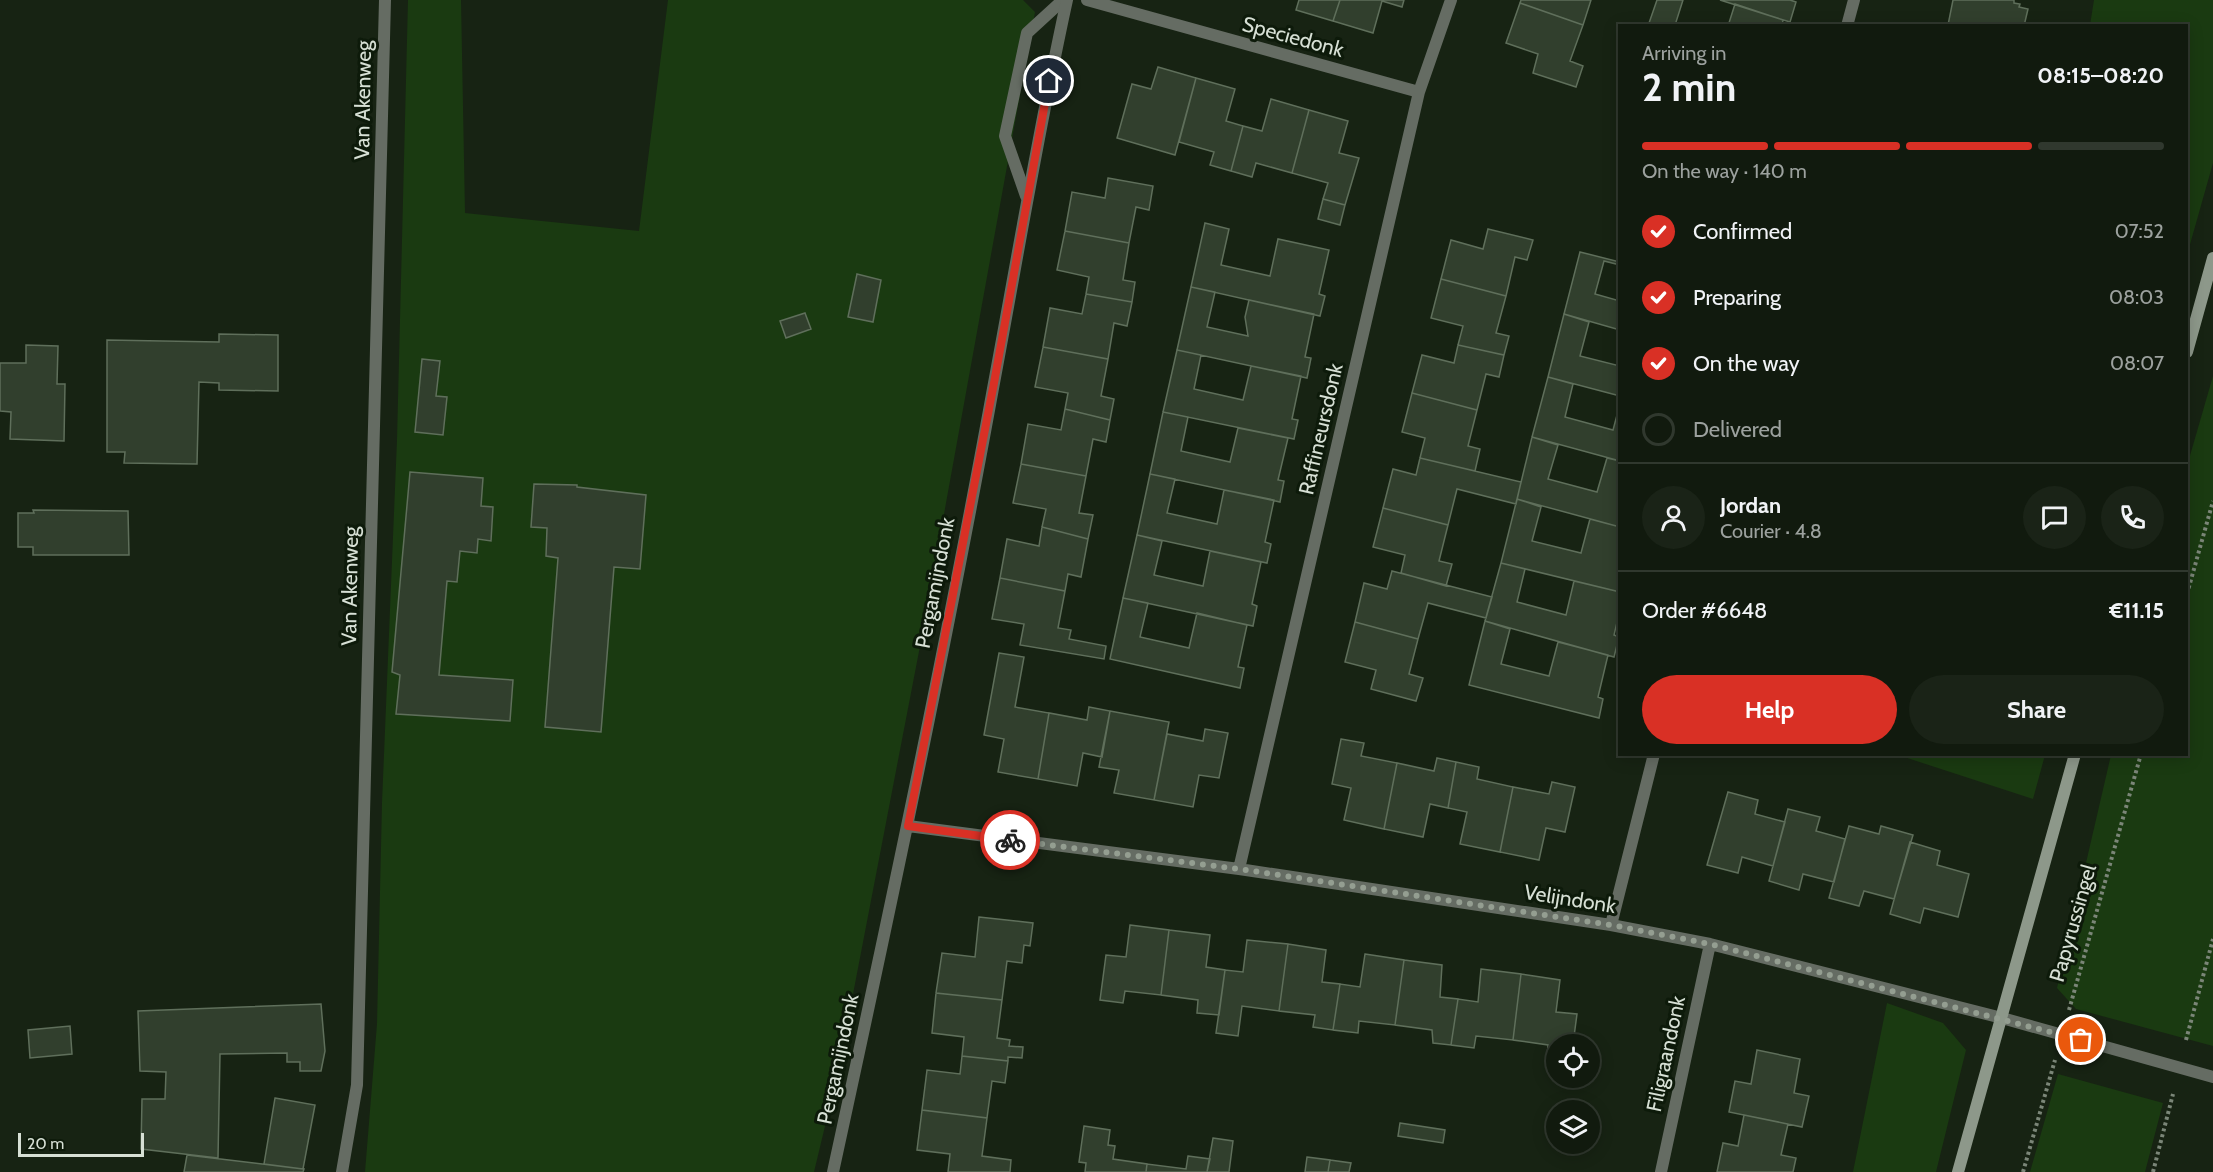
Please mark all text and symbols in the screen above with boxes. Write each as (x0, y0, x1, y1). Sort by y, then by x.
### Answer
street label: Speciedonk (1240, 11, 1347, 62)
street label: Van Akenweg (349, 40, 376, 160)
text: Arriving in (1642, 41, 1726, 65)
pin (1023, 55, 1074, 106)
text: 08:15–08:20 (2037, 62, 2164, 89)
text: 2 min (1642, 63, 1736, 111)
icon: home (1032, 64, 1065, 97)
text: On the way · 140 m (1642, 159, 1807, 183)
icon: check (1642, 215, 1675, 248)
text: Confirmed (1693, 218, 1792, 245)
text: 07:52 (2115, 219, 2164, 243)
icon: check (1642, 281, 1675, 314)
text: Preparing (1693, 284, 1781, 311)
text: 08:03 (2109, 285, 2164, 309)
icon: check (1642, 347, 1675, 380)
text: On the way (1693, 350, 1800, 377)
text: 08:07 (2110, 351, 2164, 375)
street label: Raffineursdonk (1293, 360, 1348, 497)
text: Delivered (1693, 416, 1782, 443)
button: person (1642, 486, 1705, 549)
button: chat (2023, 486, 2086, 549)
button: phone (2101, 486, 2164, 549)
text: Jordan (1720, 492, 1781, 519)
street label: Pergamijndonk (910, 515, 961, 651)
text: Courier · 4.8 (1720, 519, 1822, 543)
street label: Van Akenweg (336, 526, 363, 646)
text: Order #6648 (1642, 597, 1767, 624)
text: €11.15 (2109, 597, 2164, 624)
button: Help (1642, 675, 1897, 744)
button: Share (1909, 675, 2164, 744)
courier (980, 810, 1040, 870)
icon: bike (994, 824, 1027, 857)
street label: Papyrussingel (2044, 861, 2101, 985)
street label: Velijndonk (1522, 879, 1618, 919)
street label: Pergamijndonk (811, 991, 865, 1127)
street label: Filigraandonk (1641, 993, 1690, 1114)
pin (2055, 1014, 2106, 1065)
icon: bag (2064, 1023, 2097, 1056)
map controls (1546, 1034, 1600, 1154)
button: locate (1546, 1034, 1600, 1088)
button: layers (1546, 1100, 1600, 1154)
scale bar (18, 1130, 144, 1158)
text: 20 m (27, 1134, 64, 1153)

